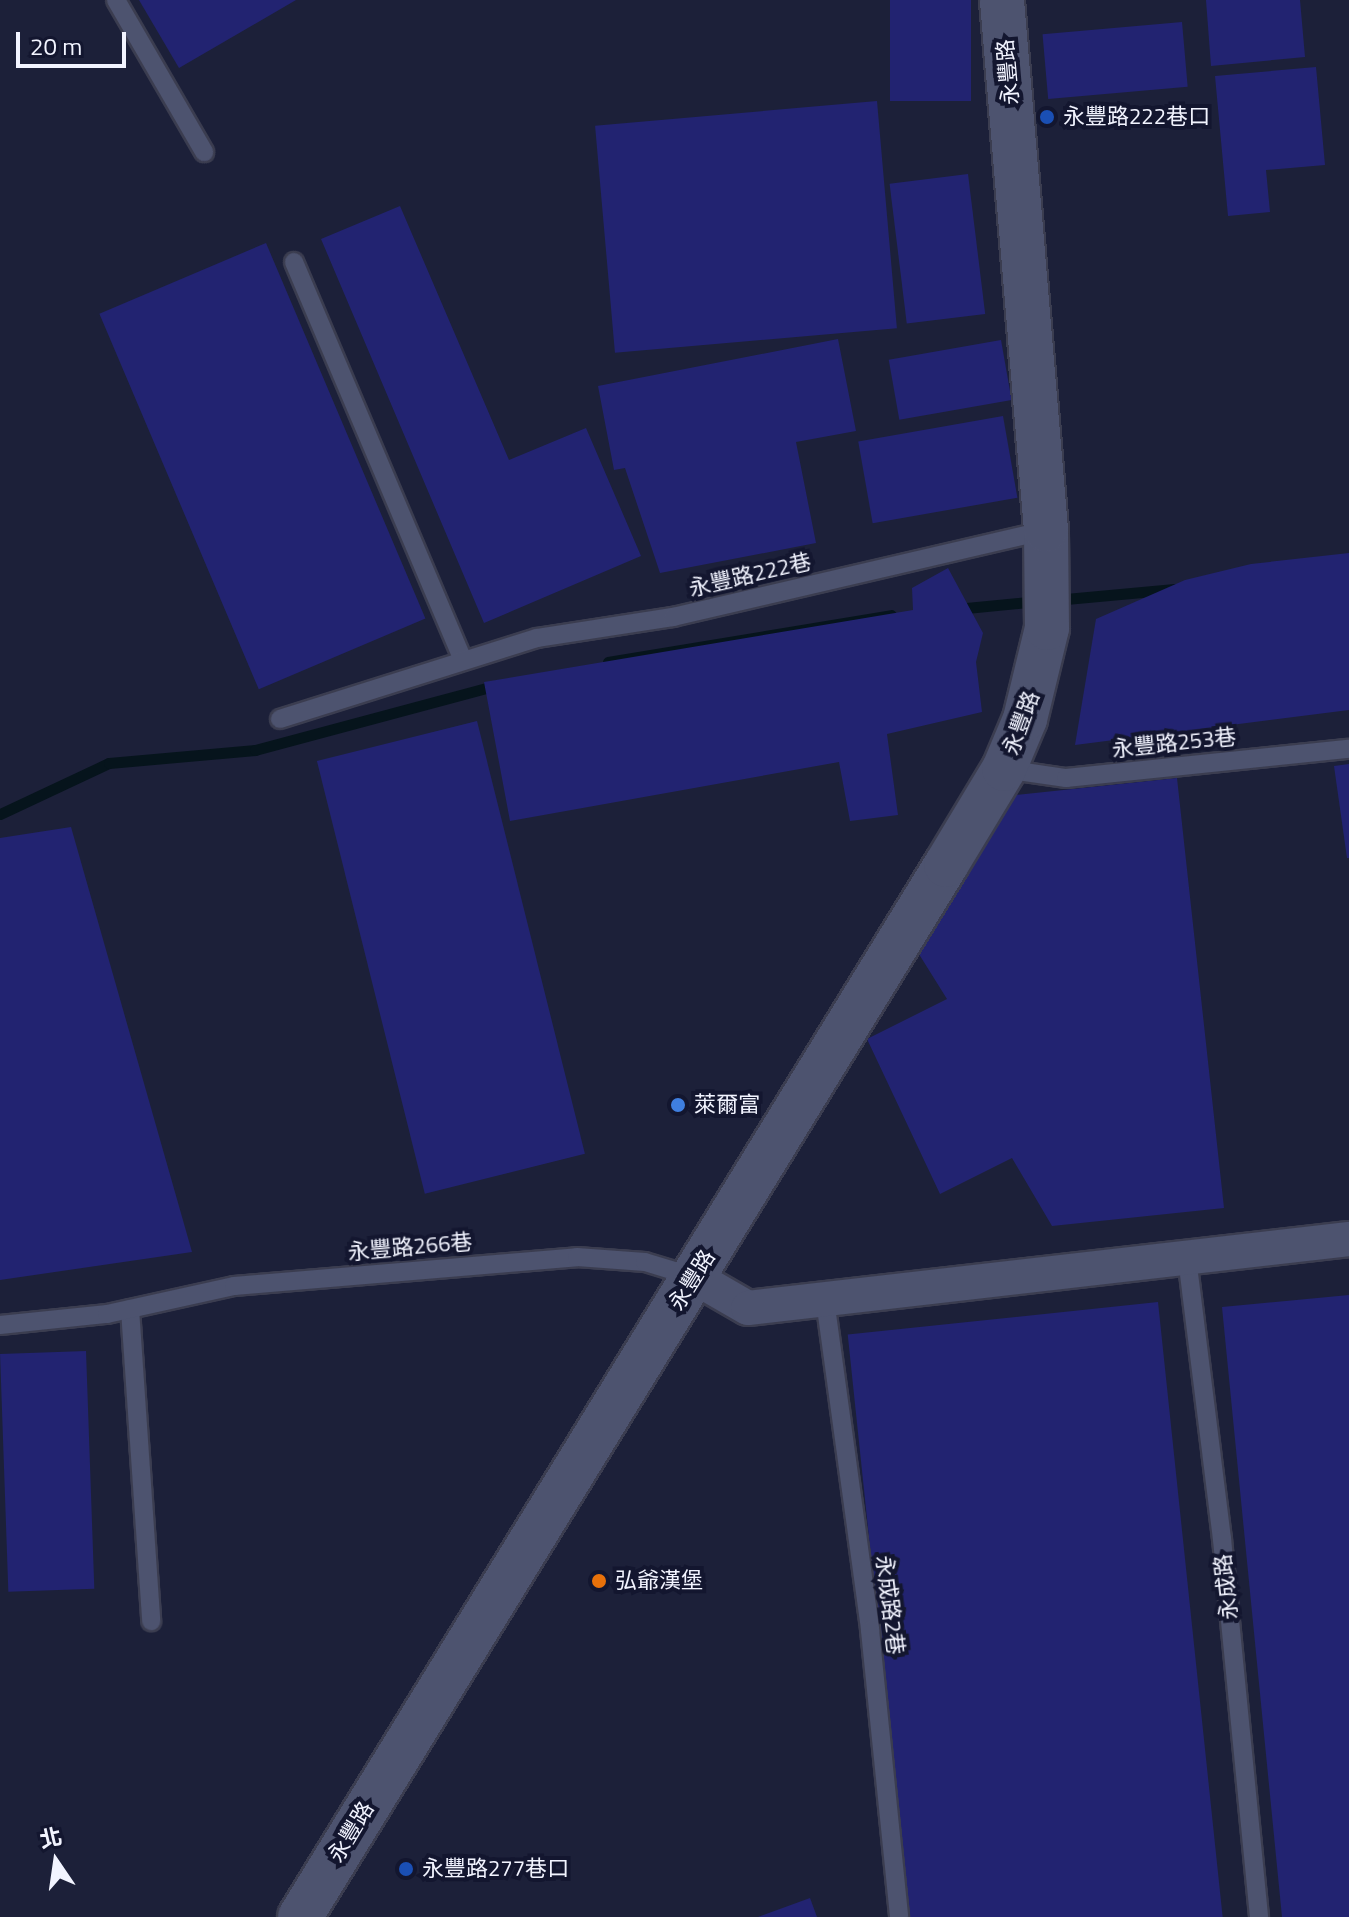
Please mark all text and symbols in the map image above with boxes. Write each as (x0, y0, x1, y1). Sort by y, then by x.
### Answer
scale bar (20, 16, 130, 66)
text: 20 m (30, 28, 82, 64)
street label: 永豐路 (992, 38, 1024, 106)
place label: 永豐路222巷口 (1063, 104, 1210, 130)
marker: 永豐路222巷口 (1038, 108, 1056, 126)
street label: 永豐路222巷 (686, 548, 814, 602)
street label: 永豐路 (997, 687, 1045, 759)
street label: 永豐路253巷 (1110, 723, 1238, 763)
place label: 萊爾富 (694, 1092, 760, 1118)
marker: 萊爾富 (669, 1096, 687, 1114)
street label: 永豐路266巷 (347, 1228, 473, 1266)
street label: 永豐路 (663, 1245, 721, 1315)
street label: 永成路 (1209, 1553, 1243, 1621)
street label: 永成路2巷 (871, 1554, 909, 1656)
place label: 弘爺漢堡 (615, 1568, 703, 1594)
marker: 弘爺漢堡 (590, 1572, 608, 1590)
street label: 永豐路 (323, 1797, 379, 1867)
text: 北 (36, 1819, 65, 1857)
north arrow (16, 1821, 96, 1901)
place label: 永豐路277巷口 (422, 1856, 569, 1882)
marker: 永豐路277巷口 (397, 1860, 415, 1878)

